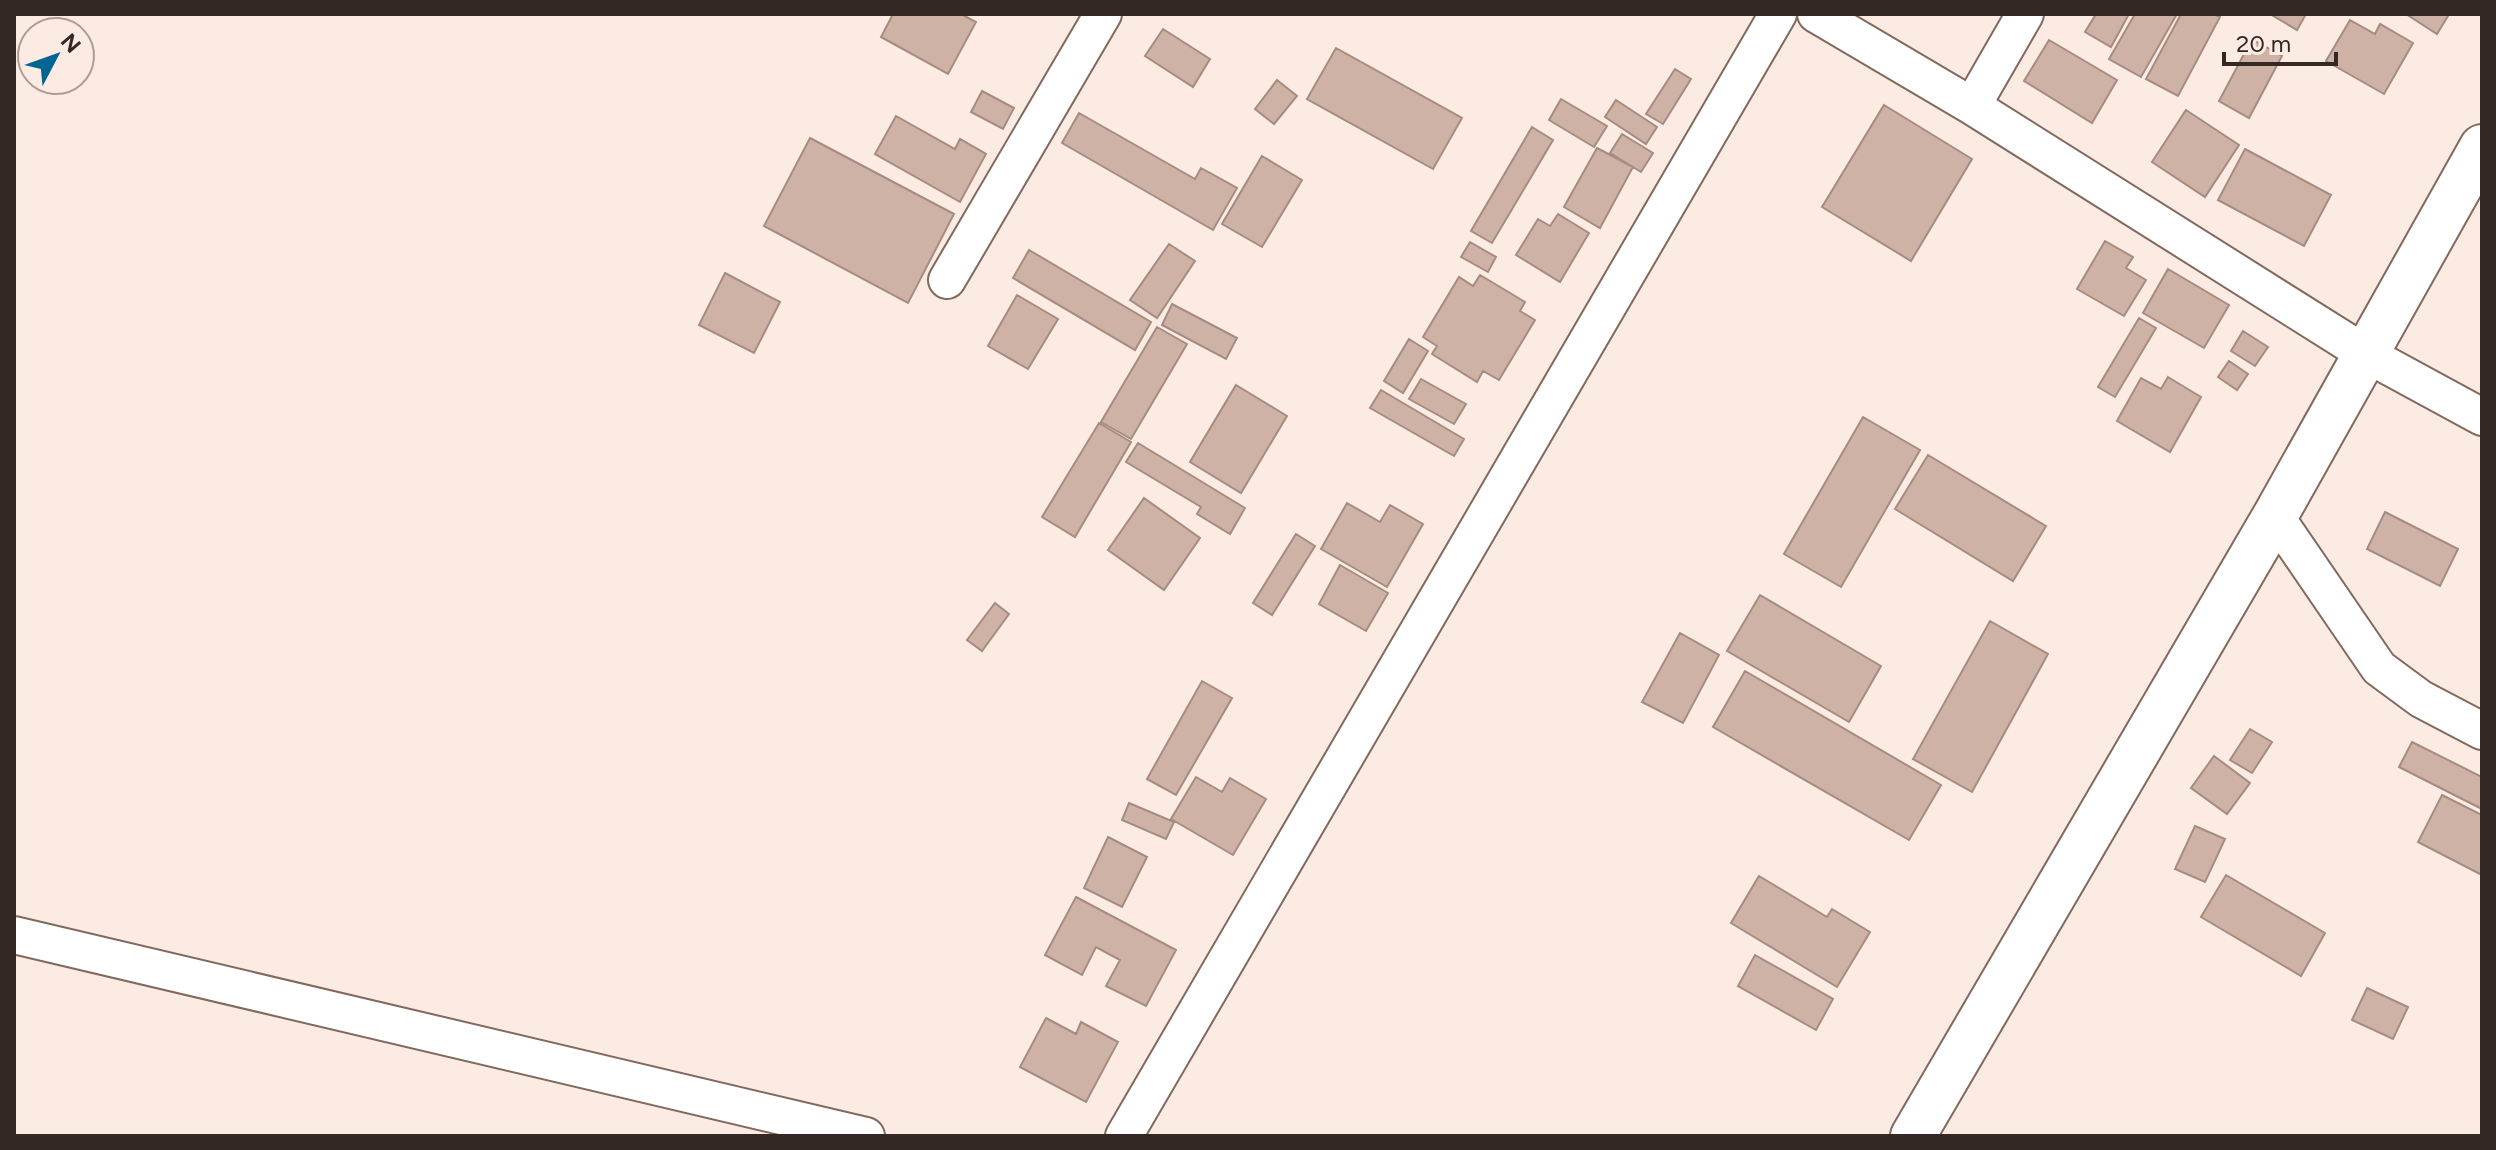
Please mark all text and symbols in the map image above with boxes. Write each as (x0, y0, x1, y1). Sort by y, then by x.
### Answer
north arrow (16, 16, 96, 96)
scale bar (2224, 16, 2336, 66)
text: N (55, 28, 86, 58)
text: 20 m (2236, 29, 2291, 58)

